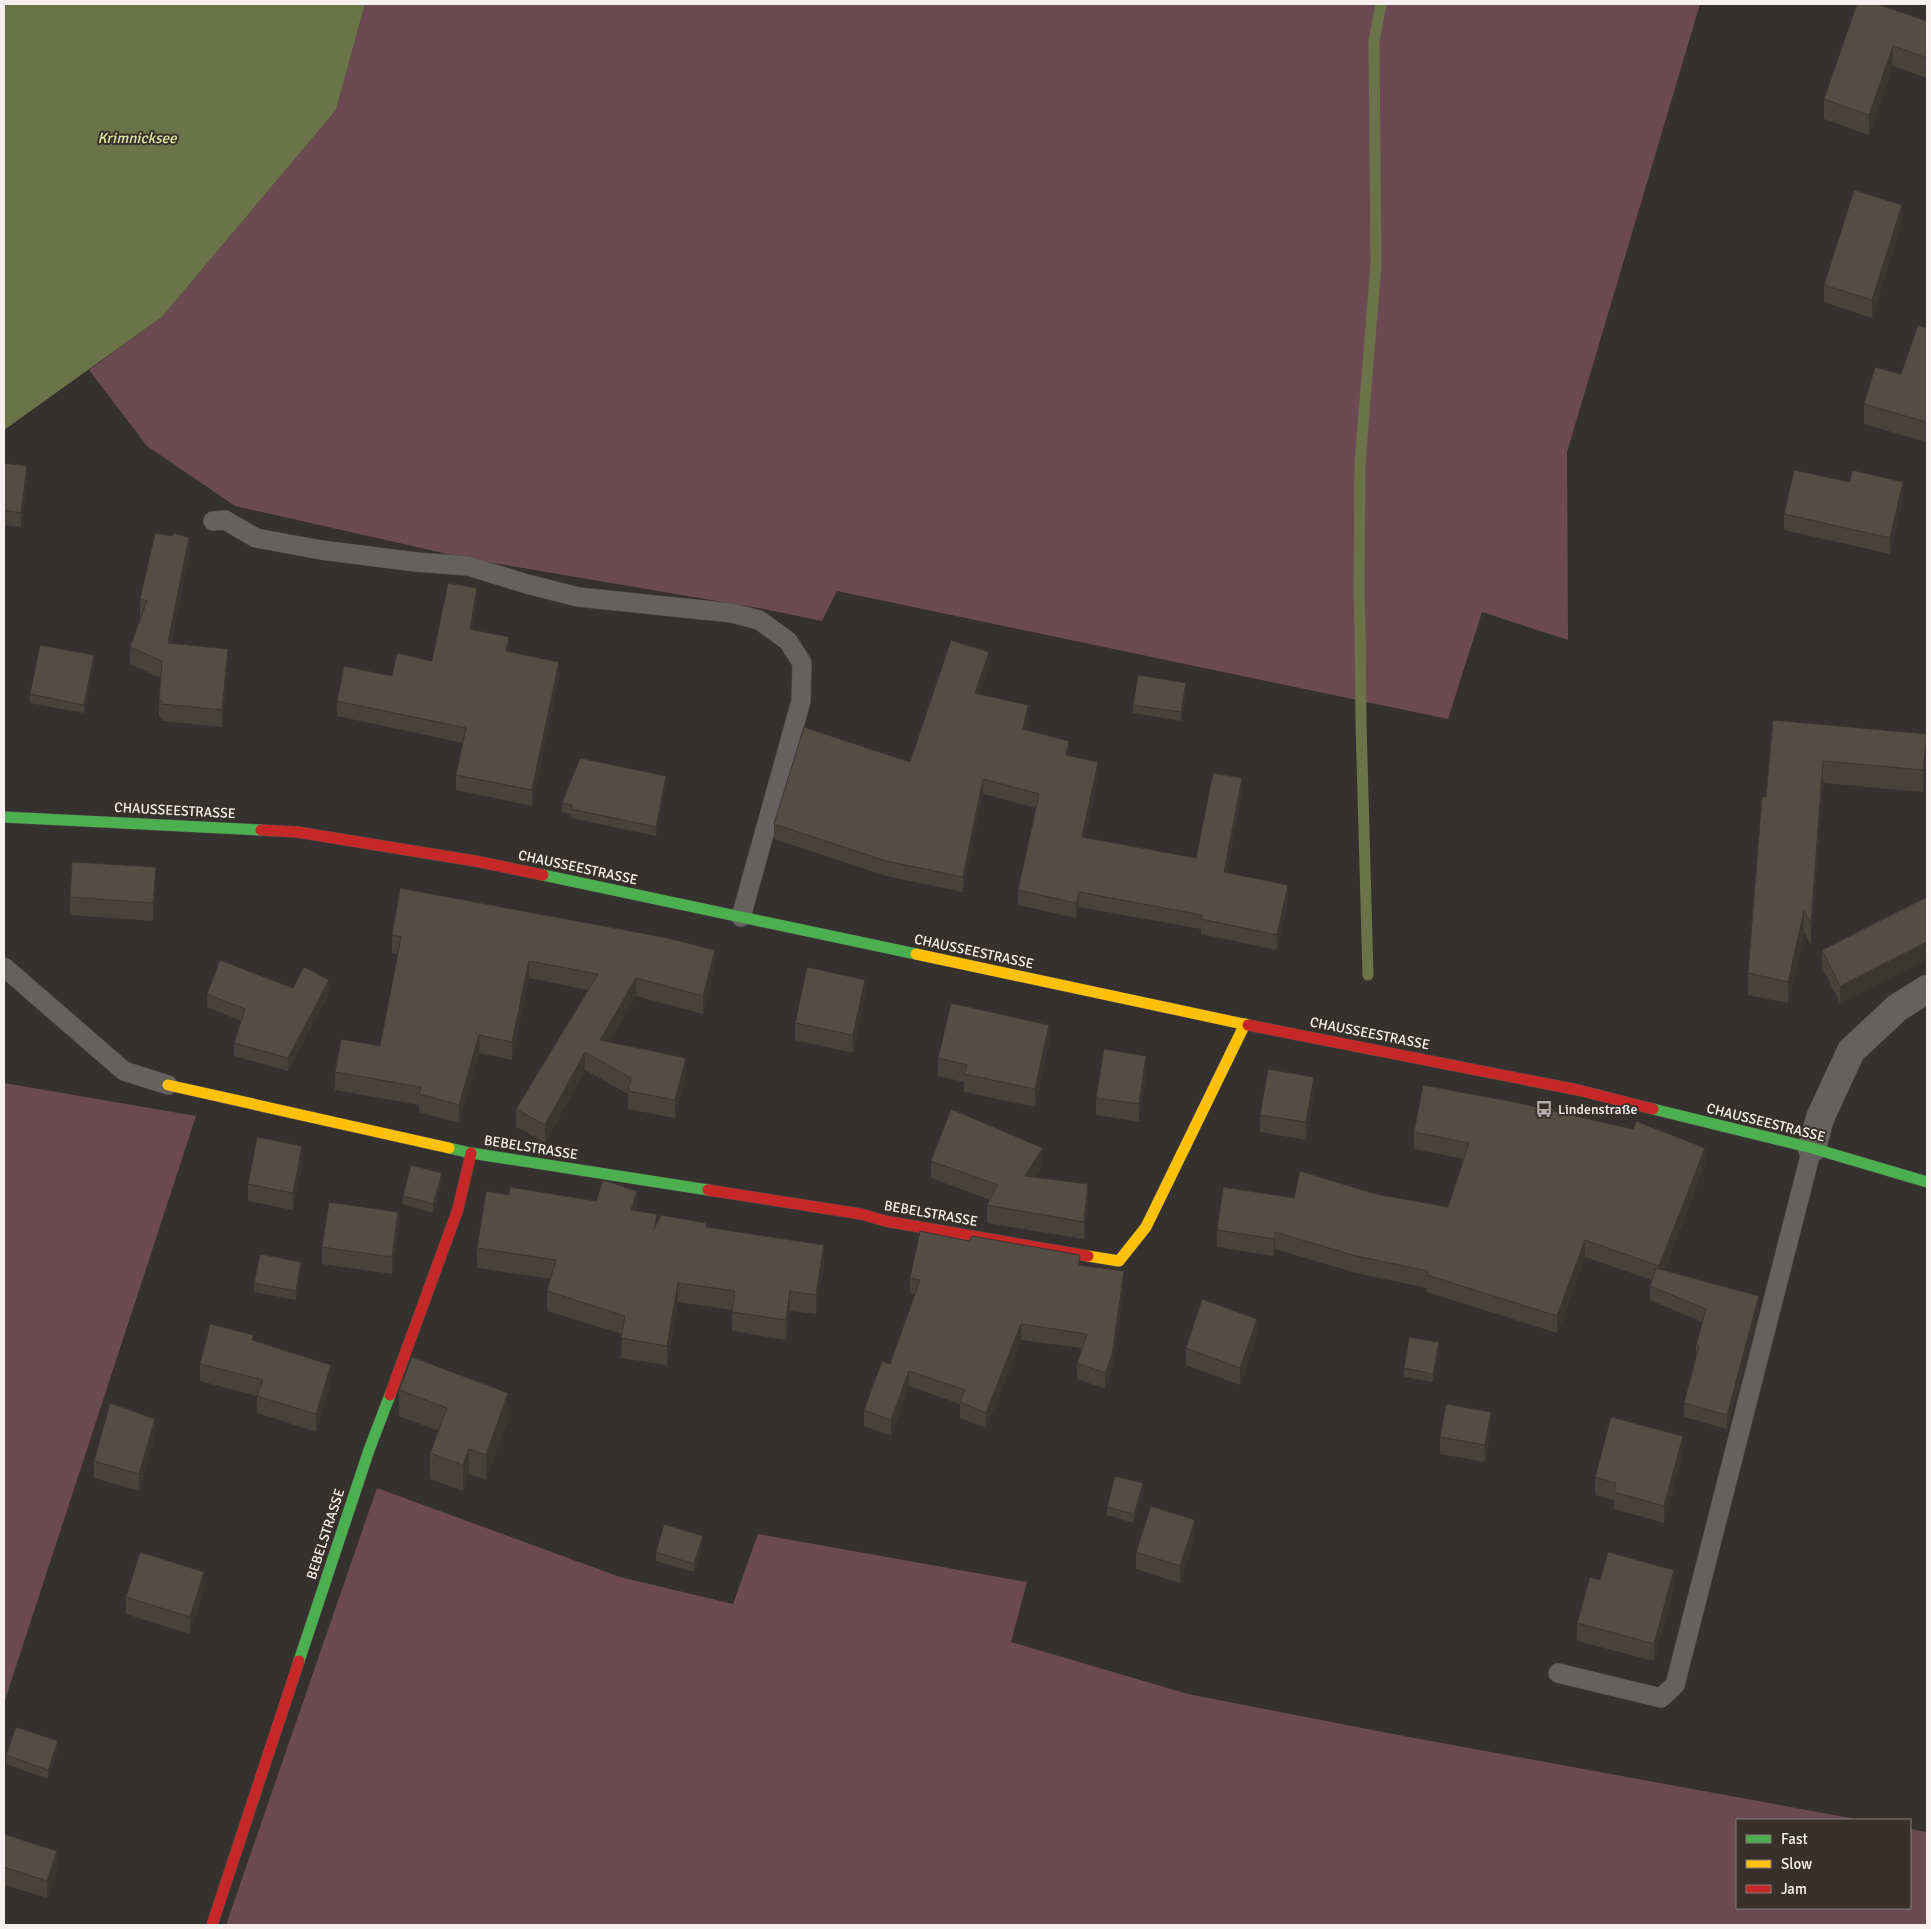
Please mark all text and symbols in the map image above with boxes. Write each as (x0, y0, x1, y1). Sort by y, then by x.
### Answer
water label: Krimnicksee (97, 129, 178, 147)
street label: CHAUSSEESTRASSE (114, 799, 236, 822)
street label: CHAUSSEESTRASSE (517, 847, 639, 888)
street label: CHAUSSEESTRASSE (913, 931, 1035, 972)
street label: CHAUSSEESTRASSE (1309, 1014, 1431, 1053)
bus stop icon: Lindenstraße (1534, 1099, 1554, 1119)
street label: CHAUSSEESTRASSE (1705, 1100, 1827, 1145)
place label: Lindenstraße (1558, 1101, 1638, 1118)
street label: BEBELSTRASSE (483, 1132, 579, 1163)
street label: BEBELSTRASSE (883, 1197, 979, 1230)
street label: BEBELSTRASSE (303, 1486, 348, 1582)
legend (1736, 1819, 1911, 1909)
text: Fast (1781, 1830, 1808, 1848)
text: Slow (1781, 1855, 1812, 1873)
text: Jam (1781, 1880, 1807, 1898)

